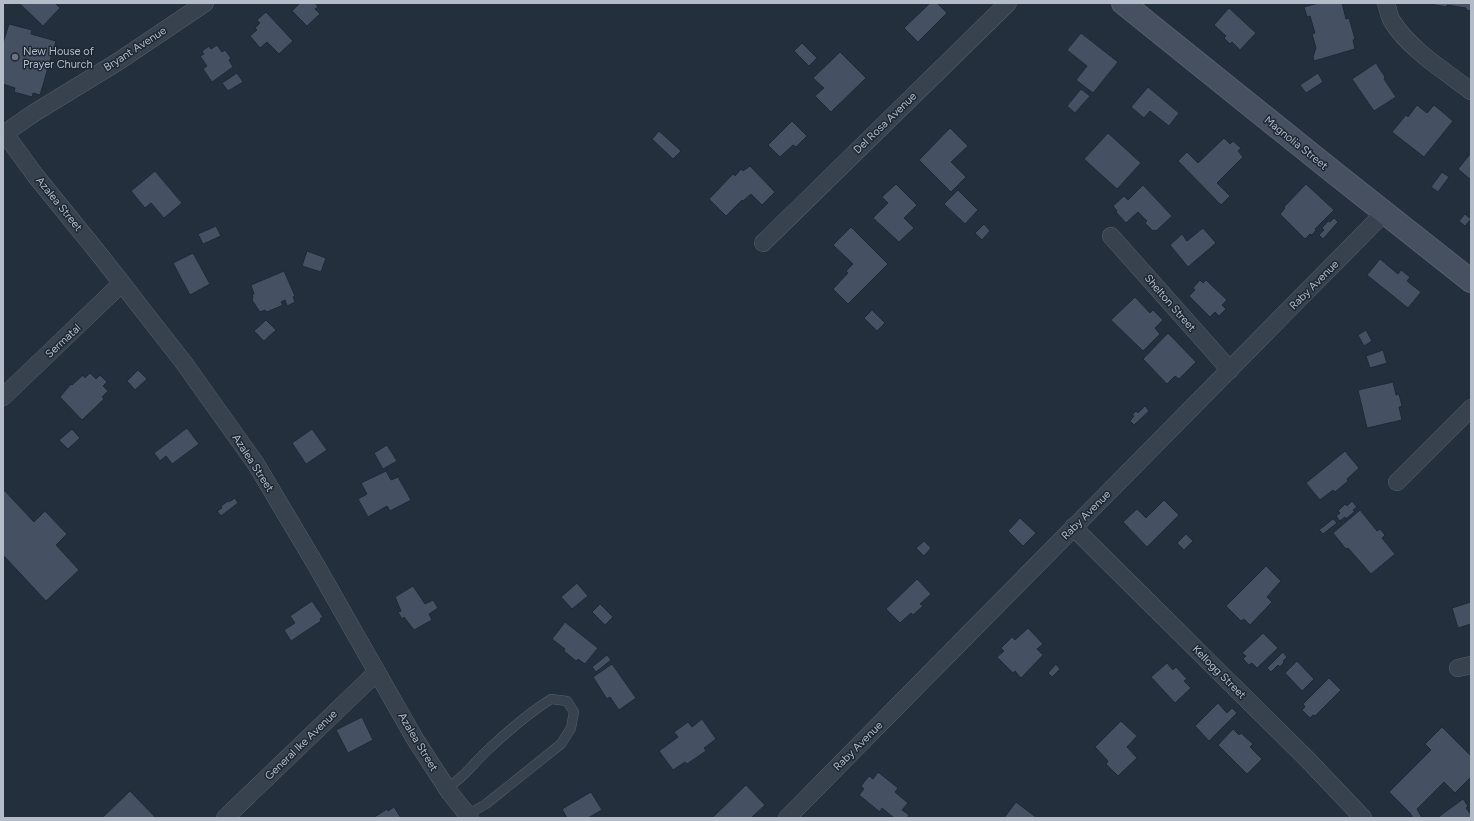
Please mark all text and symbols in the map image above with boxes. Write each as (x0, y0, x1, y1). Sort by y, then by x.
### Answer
street label: Bryant Avenue (101, 24, 169, 74)
place label: New House of Prayer Church (23, 45, 95, 71)
marker: New House of Prayer Church (10, 52, 20, 62)
street label: Del Rosa Avenue (851, 90, 919, 156)
street label: Magnolia Street (1262, 113, 1330, 173)
street label: Azalea Street (33, 174, 85, 234)
street label: Raby Avenue (1287, 258, 1341, 312)
street label: Shelton Street (1142, 272, 1198, 334)
street label: Sermatal (43, 321, 83, 361)
street label: Azalea Street (230, 432, 276, 494)
street label: Raby Avenue (1059, 488, 1113, 542)
street label: Kellogg Street (1190, 643, 1248, 701)
street label: General Ike Avenue (262, 707, 340, 783)
street label: Azalea Street (395, 710, 441, 774)
street label: Raby Avenue (831, 719, 885, 773)

